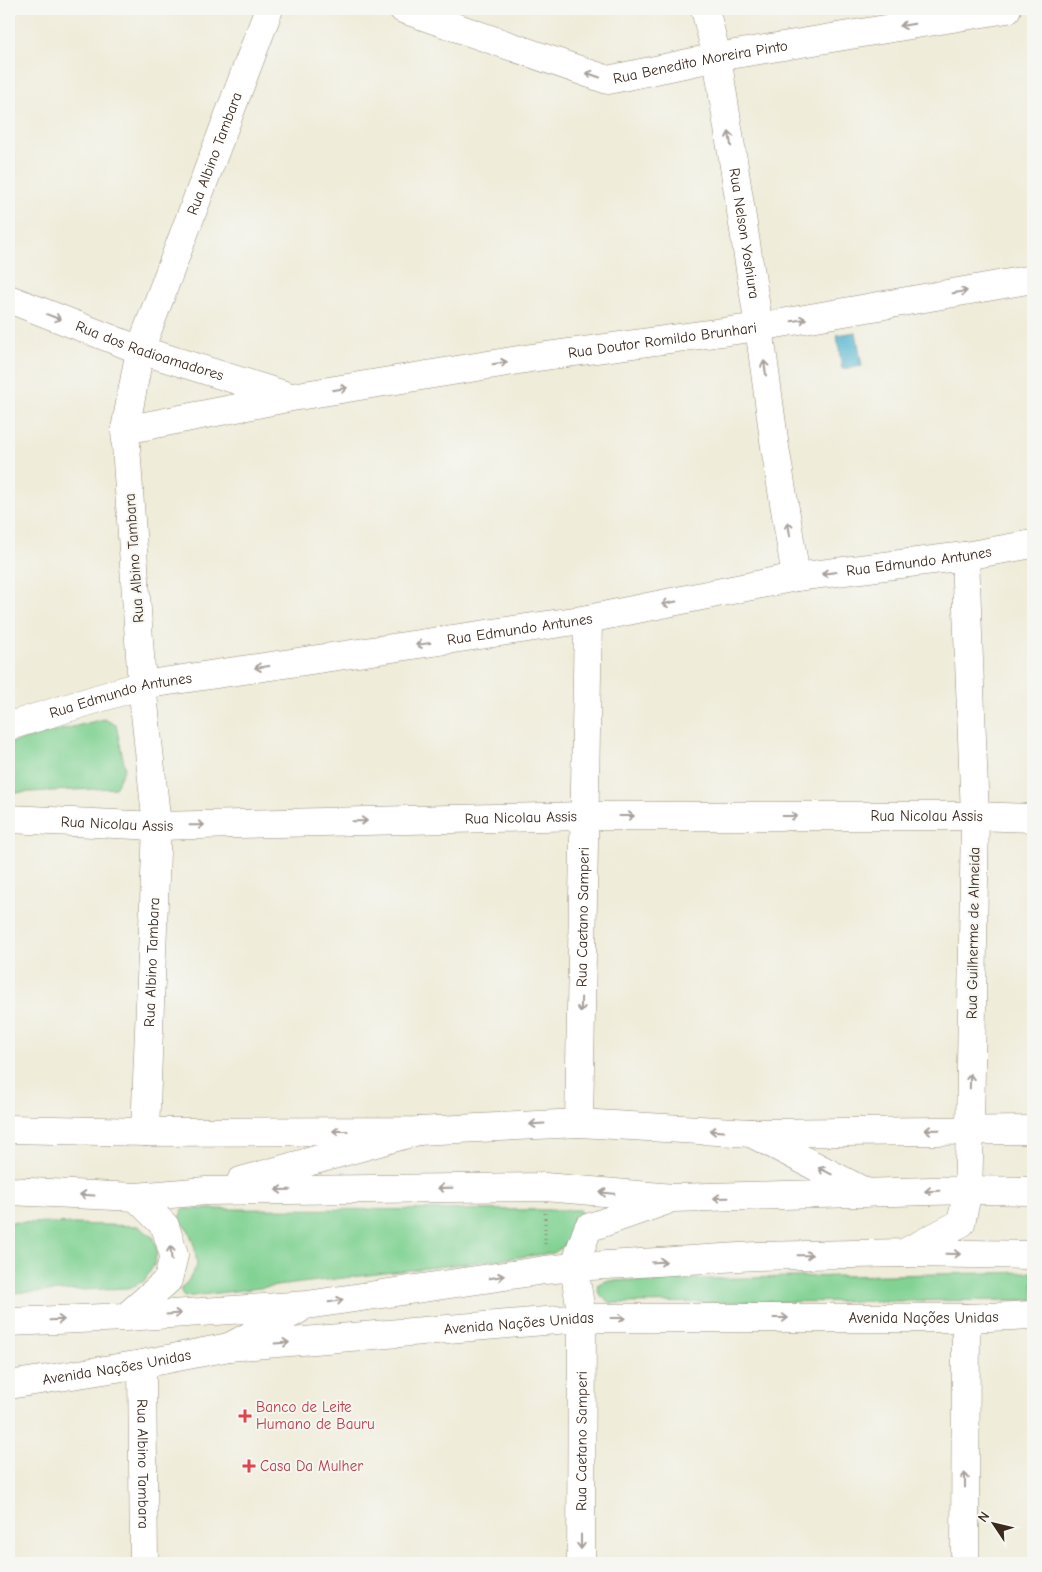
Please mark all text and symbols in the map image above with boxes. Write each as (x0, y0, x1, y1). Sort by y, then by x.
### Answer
one-way arrow (899, 21, 915, 31)
street label: Rua Benedito Moreira Pinto (611, 36, 789, 88)
one-way arrow (586, 70, 601, 79)
street label: Rua Albino Tambara (183, 90, 246, 218)
one-way arrow (724, 131, 734, 147)
street label: Rua Nelson Yoshiura (725, 167, 763, 300)
one-way arrow (951, 287, 967, 297)
one-way arrow (46, 313, 61, 322)
one-way arrow (791, 314, 807, 324)
street label: Rua dos Radioamadores (73, 317, 226, 384)
street label: Rua Doutor Romildo Brunhari (567, 318, 758, 362)
one-way arrow (492, 358, 508, 368)
one-way arrow (759, 361, 769, 377)
one-way arrow (331, 384, 347, 394)
street label: Rua Albino Tambara (120, 493, 148, 623)
one-way arrow (783, 521, 793, 537)
street label: Rua Edmundo Antunes (845, 542, 993, 580)
one-way arrow (821, 568, 837, 578)
one-way arrow (662, 599, 678, 608)
street label: Rua Edmundo Antunes (446, 609, 594, 649)
one-way arrow (415, 639, 431, 649)
one-way arrow (254, 663, 270, 673)
street label: Rua Edmundo Antunes (47, 669, 193, 722)
street label: Rua Nicolau Assis (464, 807, 577, 828)
street label: Rua Nicolau Assis (870, 807, 983, 825)
one-way arrow (619, 811, 635, 821)
one-way arrow (782, 811, 798, 821)
street label: Rua Nicolau Assis (60, 812, 173, 835)
one-way arrow (352, 816, 368, 826)
one-way arrow (189, 820, 205, 830)
street label: Rua Caetano Samperi (572, 847, 593, 987)
street label: Rua Guilherme de Almeida (962, 847, 984, 1019)
street label: Rua Albino Tambara (140, 897, 163, 1027)
one-way arrow (576, 997, 585, 1013)
one-way arrow (966, 1073, 975, 1089)
one-way arrow (530, 1120, 546, 1129)
one-way arrow (924, 1125, 940, 1135)
one-way arrow (332, 1126, 348, 1136)
one-way arrow (709, 1126, 725, 1135)
one-way arrow (818, 1166, 833, 1175)
one-way arrow (437, 1183, 454, 1193)
one-way arrow (275, 1186, 291, 1195)
one-way arrow (924, 1187, 940, 1196)
one-way arrow (600, 1188, 616, 1197)
one-way arrow (79, 1190, 95, 1199)
one-way arrow (713, 1193, 729, 1202)
one-way arrow (167, 1245, 176, 1261)
one-way arrow (944, 1249, 961, 1259)
one-way arrow (796, 1250, 813, 1260)
one-way arrow (651, 1257, 667, 1267)
one-way arrow (489, 1272, 505, 1282)
one-way arrow (328, 1296, 344, 1306)
street label: Avenida Nações Unidas (848, 1308, 999, 1327)
one-way arrow (166, 1309, 182, 1318)
street label: Avenida Nações Unidas (443, 1309, 594, 1338)
one-way arrow (610, 1313, 626, 1323)
one-way arrow (772, 1313, 788, 1323)
one-way arrow (49, 1315, 65, 1324)
one-way arrow (273, 1338, 289, 1348)
street label: Avenida Nações Unidas (41, 1346, 192, 1389)
street label: Rua Caetano Samperi (572, 1371, 591, 1511)
place label: Banco de Leite Humano de Bauru (256, 1398, 375, 1433)
street label: Rua Albino Tambara (133, 1399, 153, 1529)
marker: Banco de Leite Humano de Bauru (238, 1409, 252, 1423)
place label: Casa Da Mulher (260, 1457, 363, 1475)
marker: Casa Da Mulher (242, 1459, 256, 1473)
one-way arrow (960, 1472, 970, 1488)
north arrow (970, 1500, 1020, 1550)
text: N (974, 1508, 993, 1525)
one-way arrow (576, 1534, 586, 1550)

